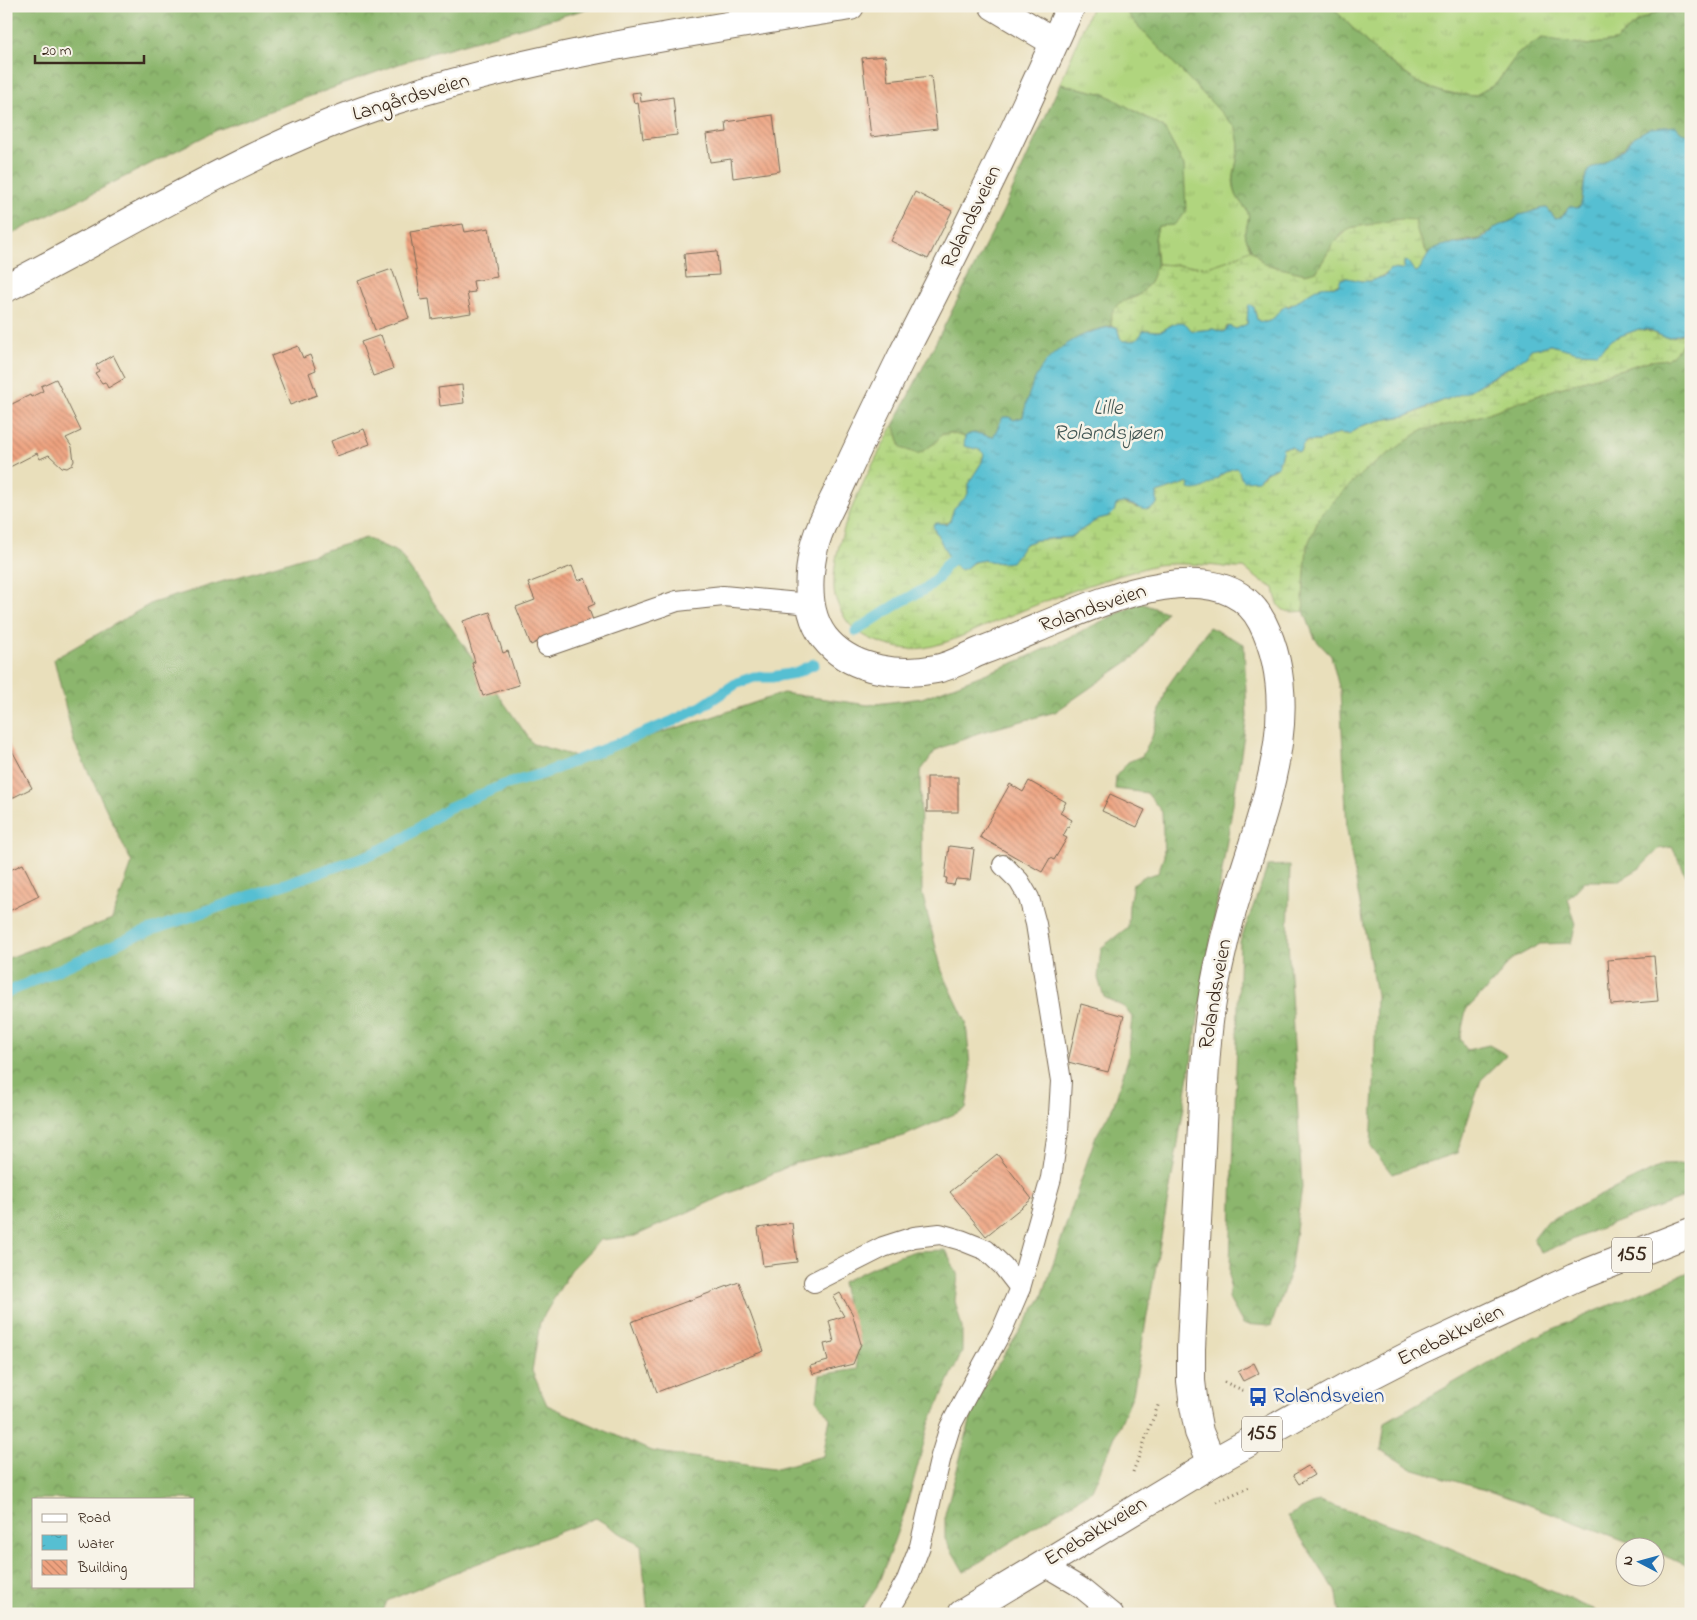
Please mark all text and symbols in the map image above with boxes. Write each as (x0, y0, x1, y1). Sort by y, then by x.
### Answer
scale bar (35, 32, 144, 64)
text: 20 m (42, 40, 72, 62)
street label: Langårdsveien (349, 66, 474, 132)
street label: Rolandsveien (934, 160, 1010, 274)
water label: Lille Rolandsjøen (1053, 393, 1164, 450)
street label: Rolandsveien (1035, 577, 1151, 641)
street label: Rolandsveien (1192, 937, 1240, 1051)
road number: 155 (1612, 1238, 1652, 1272)
street label: Enebakkveien (1393, 1297, 1509, 1375)
place label: Rolandsveien (1273, 1382, 1384, 1412)
bus stop icon: Rolandsveien (1247, 1386, 1269, 1408)
road number: 155 (1242, 1416, 1282, 1452)
street label: Enebakkveien (1039, 1490, 1153, 1574)
legend (32, 1498, 195, 1588)
text: Road (78, 1507, 111, 1529)
text: Water (78, 1533, 114, 1555)
north arrow (1614, 1538, 1664, 1588)
text: N (1618, 1555, 1639, 1567)
text: Building (77, 1557, 127, 1580)

